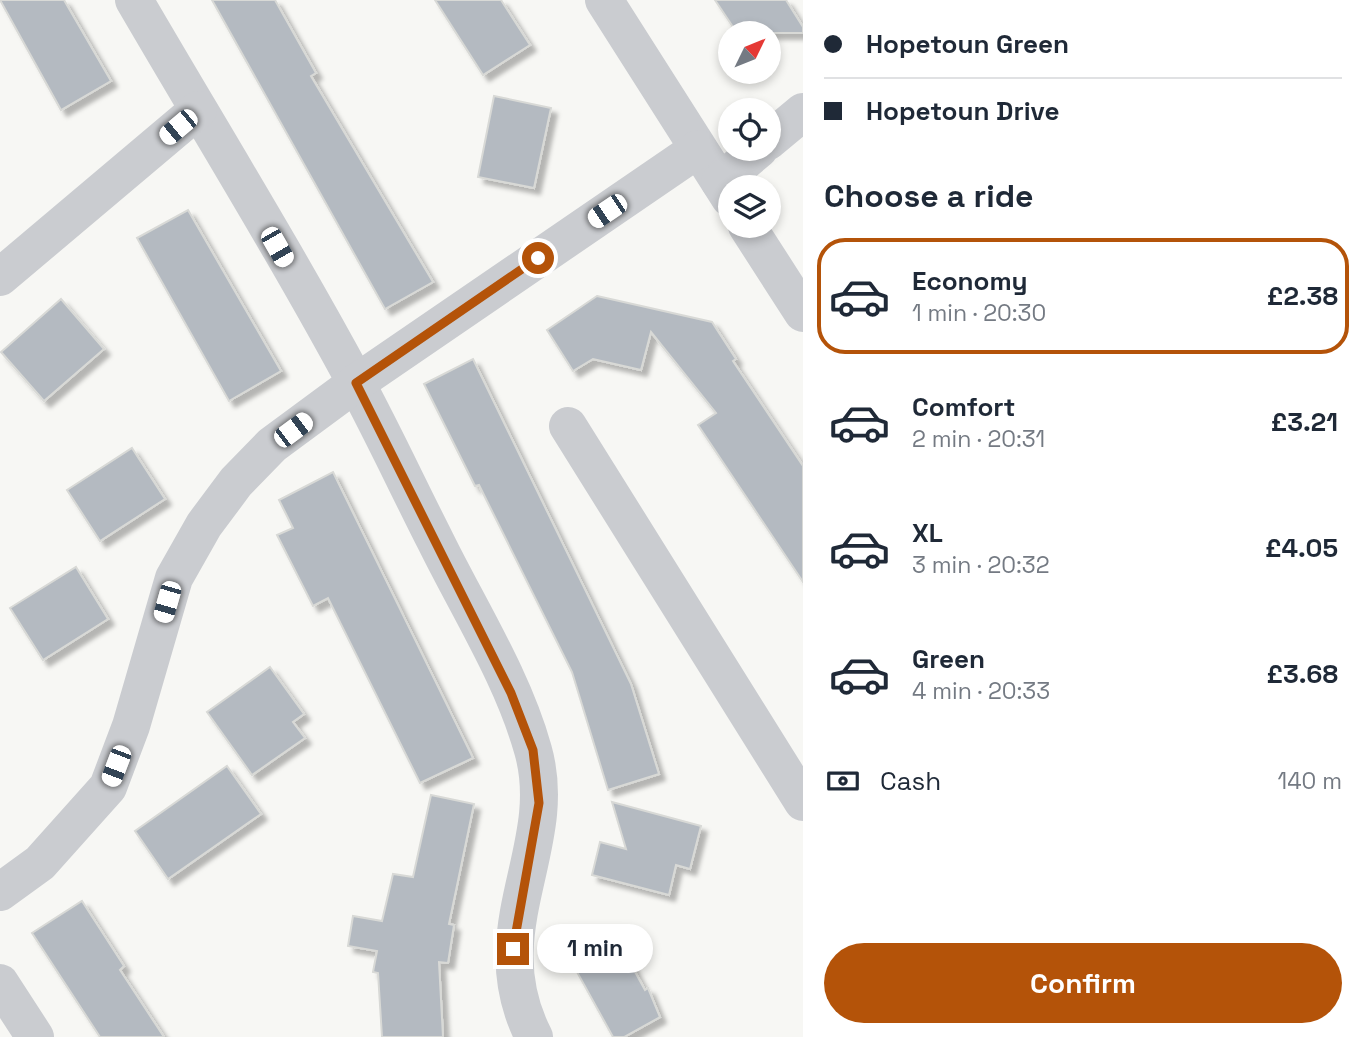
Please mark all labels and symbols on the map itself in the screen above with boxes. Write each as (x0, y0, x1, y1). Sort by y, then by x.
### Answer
north arrow (718, 21, 780, 84)
car (156, 105, 201, 149)
car (584, 191, 631, 231)
car (258, 224, 297, 270)
route start (522, 242, 554, 274)
car (270, 409, 317, 451)
car (152, 579, 183, 625)
car (99, 743, 134, 789)
callout: 1 min (538, 925, 653, 974)
route end (497, 933, 529, 965)

